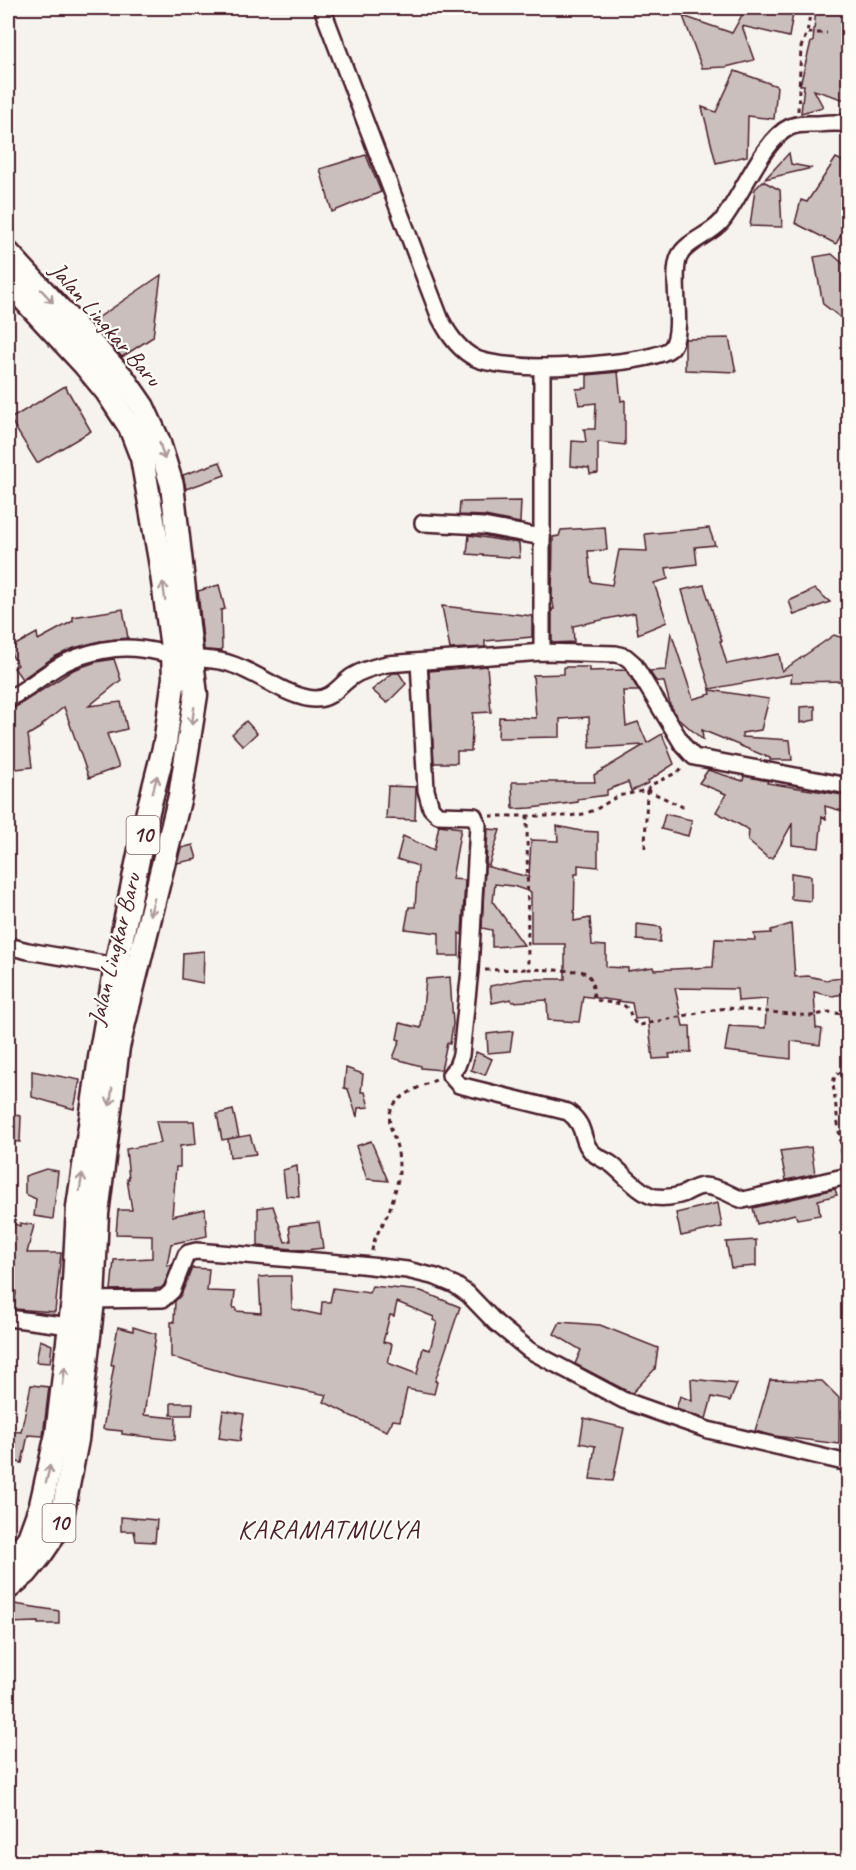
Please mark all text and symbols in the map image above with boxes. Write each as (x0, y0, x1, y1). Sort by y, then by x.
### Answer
street label: Jalan Lingkar Baru (43, 255, 170, 394)
one-way arrow (40, 289, 55, 304)
one-way arrow (157, 441, 168, 460)
one-way arrow (159, 582, 170, 602)
one-way arrow (187, 706, 198, 726)
one-way arrow (150, 775, 161, 794)
road number: 10 (126, 816, 160, 854)
street label: Jalan Lingkar Baru (80, 868, 148, 1029)
one-way arrow (146, 897, 158, 916)
one-way arrow (105, 1087, 116, 1107)
one-way arrow (76, 1173, 87, 1192)
one-way arrow (59, 1367, 70, 1387)
one-way arrow (43, 1465, 55, 1484)
road number: 10 (42, 1504, 76, 1542)
district label: KARAMATMULYA (238, 1512, 420, 1546)

